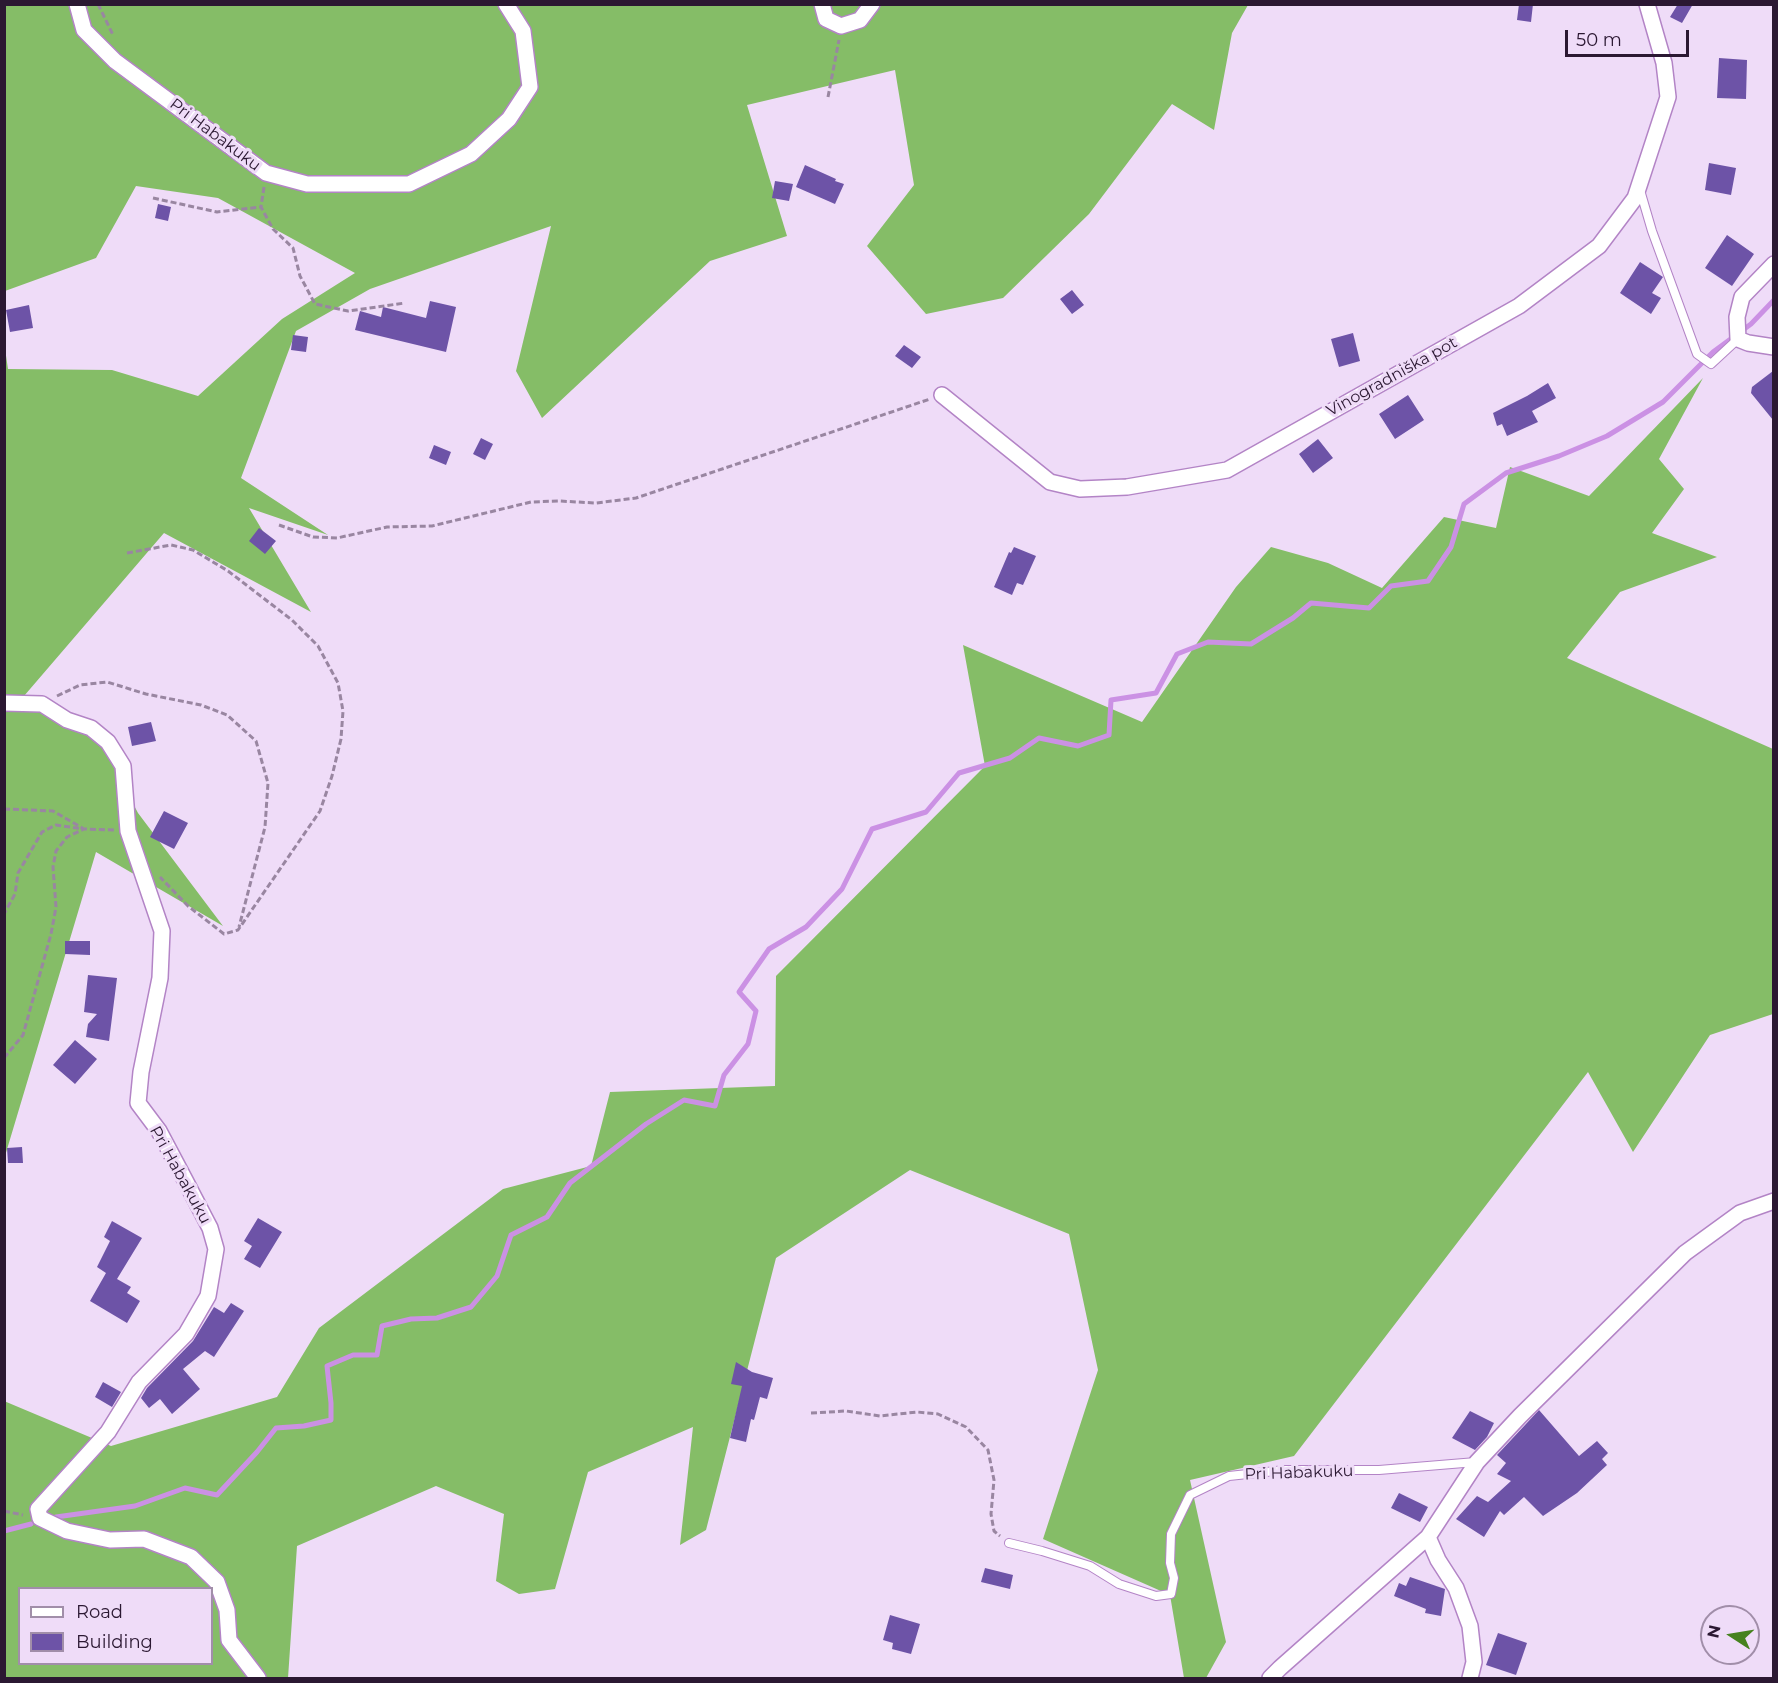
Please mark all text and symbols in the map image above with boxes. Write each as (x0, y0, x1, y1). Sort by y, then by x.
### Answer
scale bar (1568, 18, 1692, 56)
text: 50 m (1576, 29, 1622, 51)
street label: Pri Habakuku (166, 95, 264, 175)
street label: Vinogradniška pot (1323, 333, 1461, 421)
street label: Pri Habakuku (145, 1123, 215, 1227)
street label: Pri Habakuku (1244, 1462, 1354, 1484)
legend (18, 1587, 213, 1665)
text: Road (76, 1601, 123, 1623)
north arrow (1700, 1605, 1760, 1665)
text: N (1703, 1623, 1724, 1640)
text: Building (76, 1631, 153, 1653)

